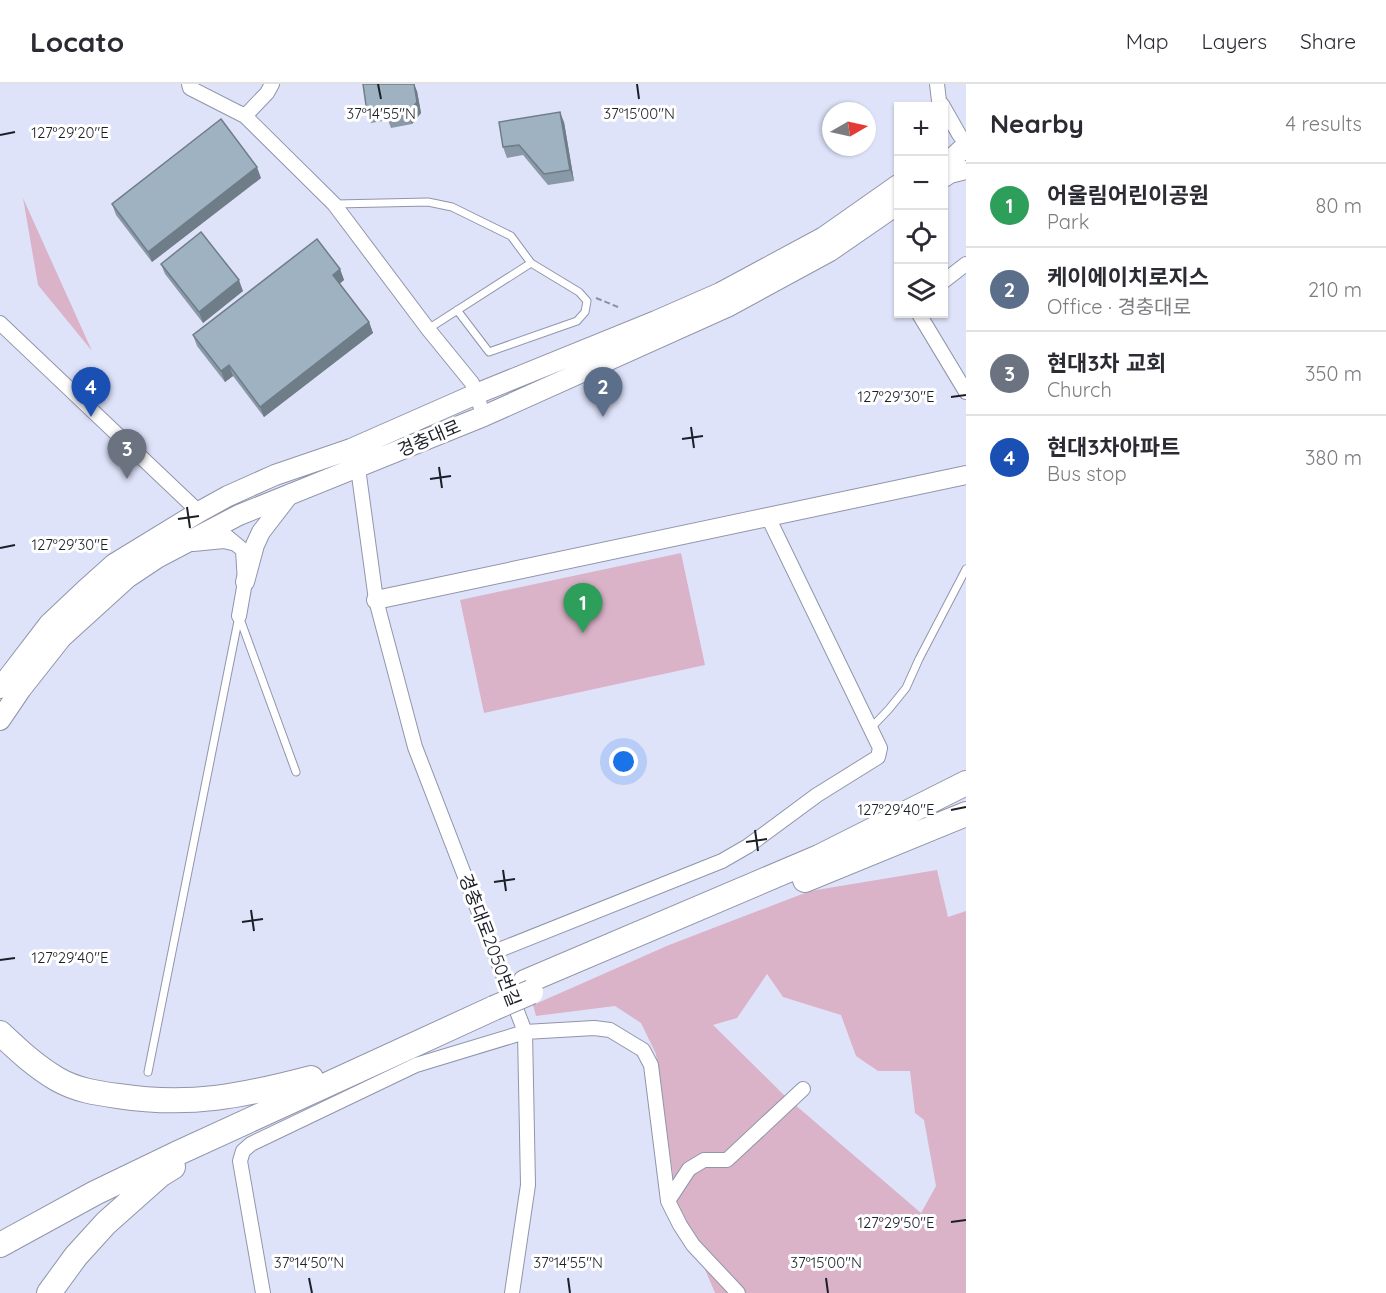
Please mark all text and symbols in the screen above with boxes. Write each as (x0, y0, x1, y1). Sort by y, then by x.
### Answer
text: Locato (30, 24, 124, 59)
text: Map (1126, 28, 1169, 54)
text: Layers (1202, 28, 1267, 54)
text: Share (1300, 28, 1356, 54)
north arrow (822, 102, 876, 156)
map controls (894, 102, 948, 318)
button: + (894, 102, 948, 156)
text: 37°14'55"N (346, 104, 416, 123)
text: 37°15'00"N (603, 104, 675, 123)
text: Nearby (990, 107, 1084, 140)
text: 4 results (1286, 111, 1362, 136)
text: 127°29'20"E (31, 123, 109, 142)
button: − (894, 156, 948, 210)
text: 어울림어린이공원 (1047, 181, 1209, 209)
text: 1 (1006, 193, 1013, 218)
text: 80 m (1316, 193, 1362, 218)
text: Park (1047, 209, 1089, 234)
button: locate (894, 210, 948, 264)
text: 케이에이치로지스 (1047, 263, 1209, 291)
button: layers (894, 264, 948, 318)
text: 2 (1004, 277, 1015, 302)
text: 210 m (1308, 277, 1362, 302)
text: Office · 경충대로 (1047, 294, 1191, 319)
text: 현대3차 교회 (1047, 349, 1166, 377)
text: 3 (1004, 361, 1015, 386)
text: 350 m (1305, 361, 1362, 386)
pin: 4 (72, 368, 110, 417)
pin: 2 (584, 368, 622, 417)
text: Church (1047, 377, 1112, 402)
text: 127°29'30"E (858, 387, 934, 406)
street label: 경충대로 (394, 414, 464, 462)
pin: 3 (108, 430, 146, 479)
text: 현대3차아파트 (1047, 433, 1180, 461)
text: 4 (1004, 445, 1015, 470)
text: 380 m (1305, 445, 1362, 470)
text: Bus stop (1047, 461, 1127, 486)
text: 127°29'30"E (32, 535, 108, 554)
pin: 1 (564, 584, 602, 633)
your location (609, 747, 638, 776)
text: 127°29'40"E (858, 800, 934, 819)
street label: 경충대로2050번길 (454, 870, 526, 1010)
text: 127°29'40"E (32, 948, 108, 967)
text: 127°29'50"E (857, 1213, 935, 1232)
text: 37°14'50"N (274, 1253, 344, 1272)
text: 37°14'55"N (533, 1253, 603, 1272)
text: 37°15'00"N (790, 1253, 862, 1272)

